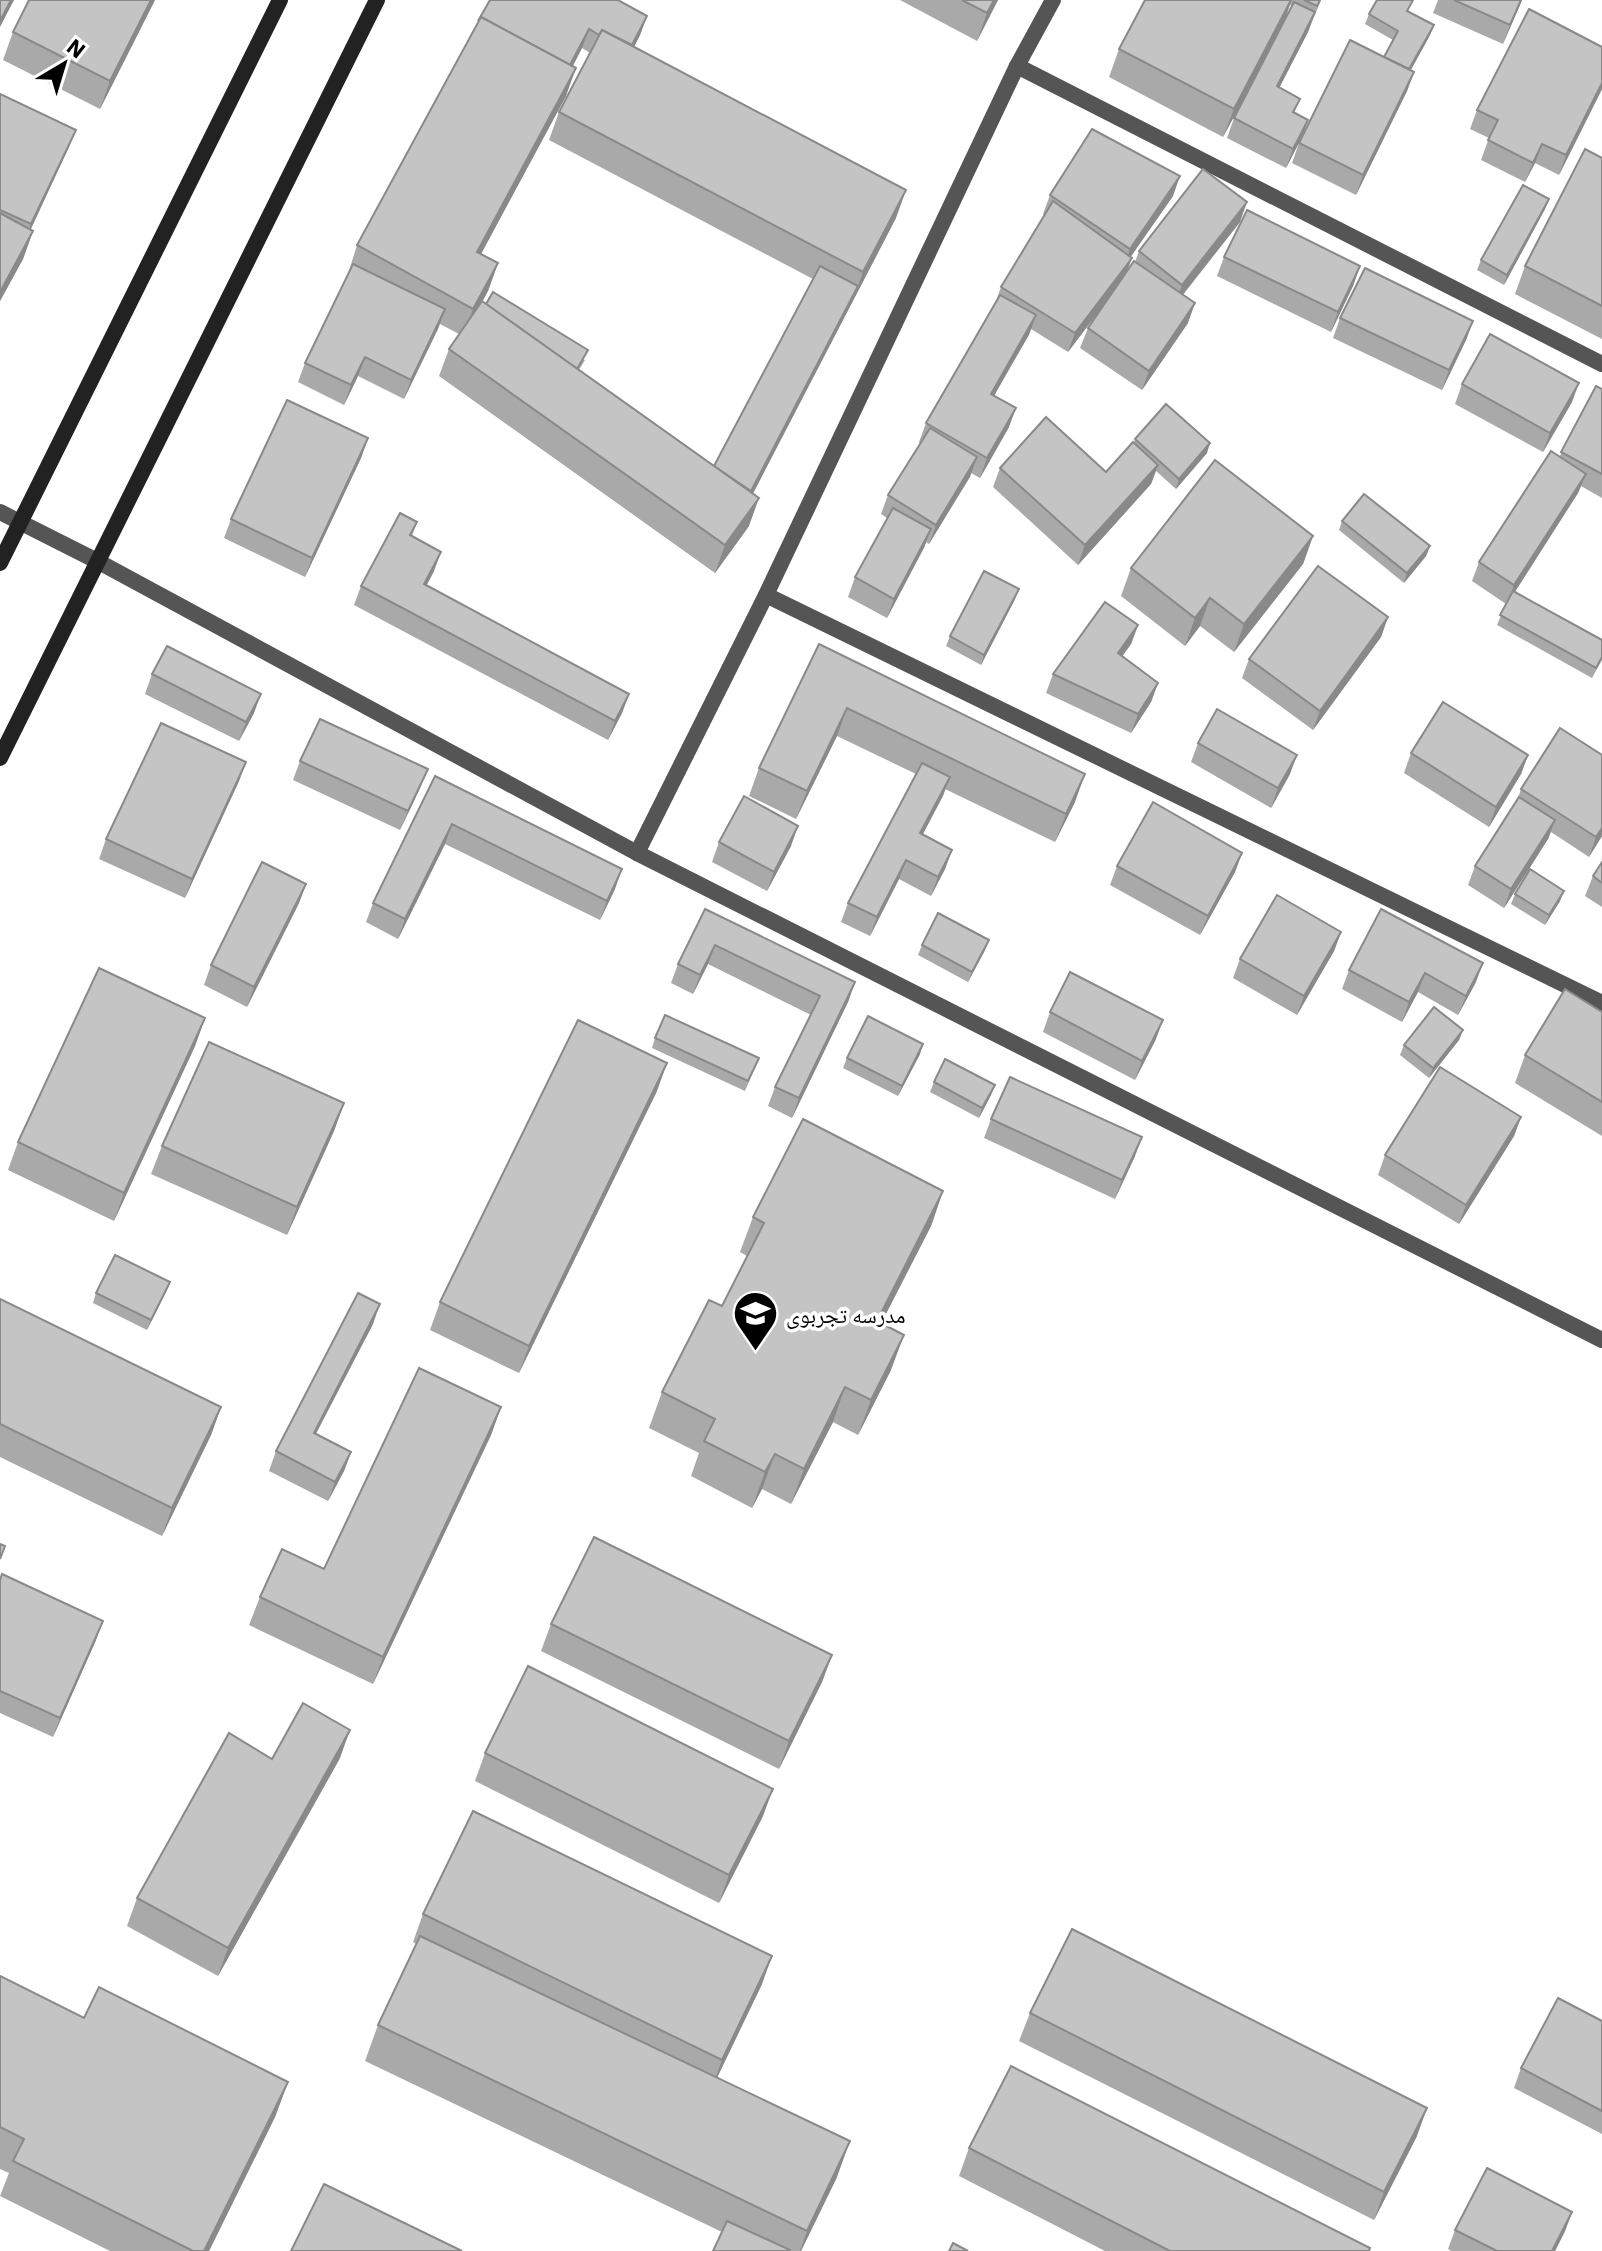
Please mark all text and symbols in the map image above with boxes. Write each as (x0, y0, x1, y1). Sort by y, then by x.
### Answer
north arrow (24, 24, 104, 104)
text: N (61, 32, 92, 64)
school or university icon: مدرسه تجربوى (731, 1290, 779, 1353)
place label: مدرسه تجربوى (786, 1300, 906, 1329)

